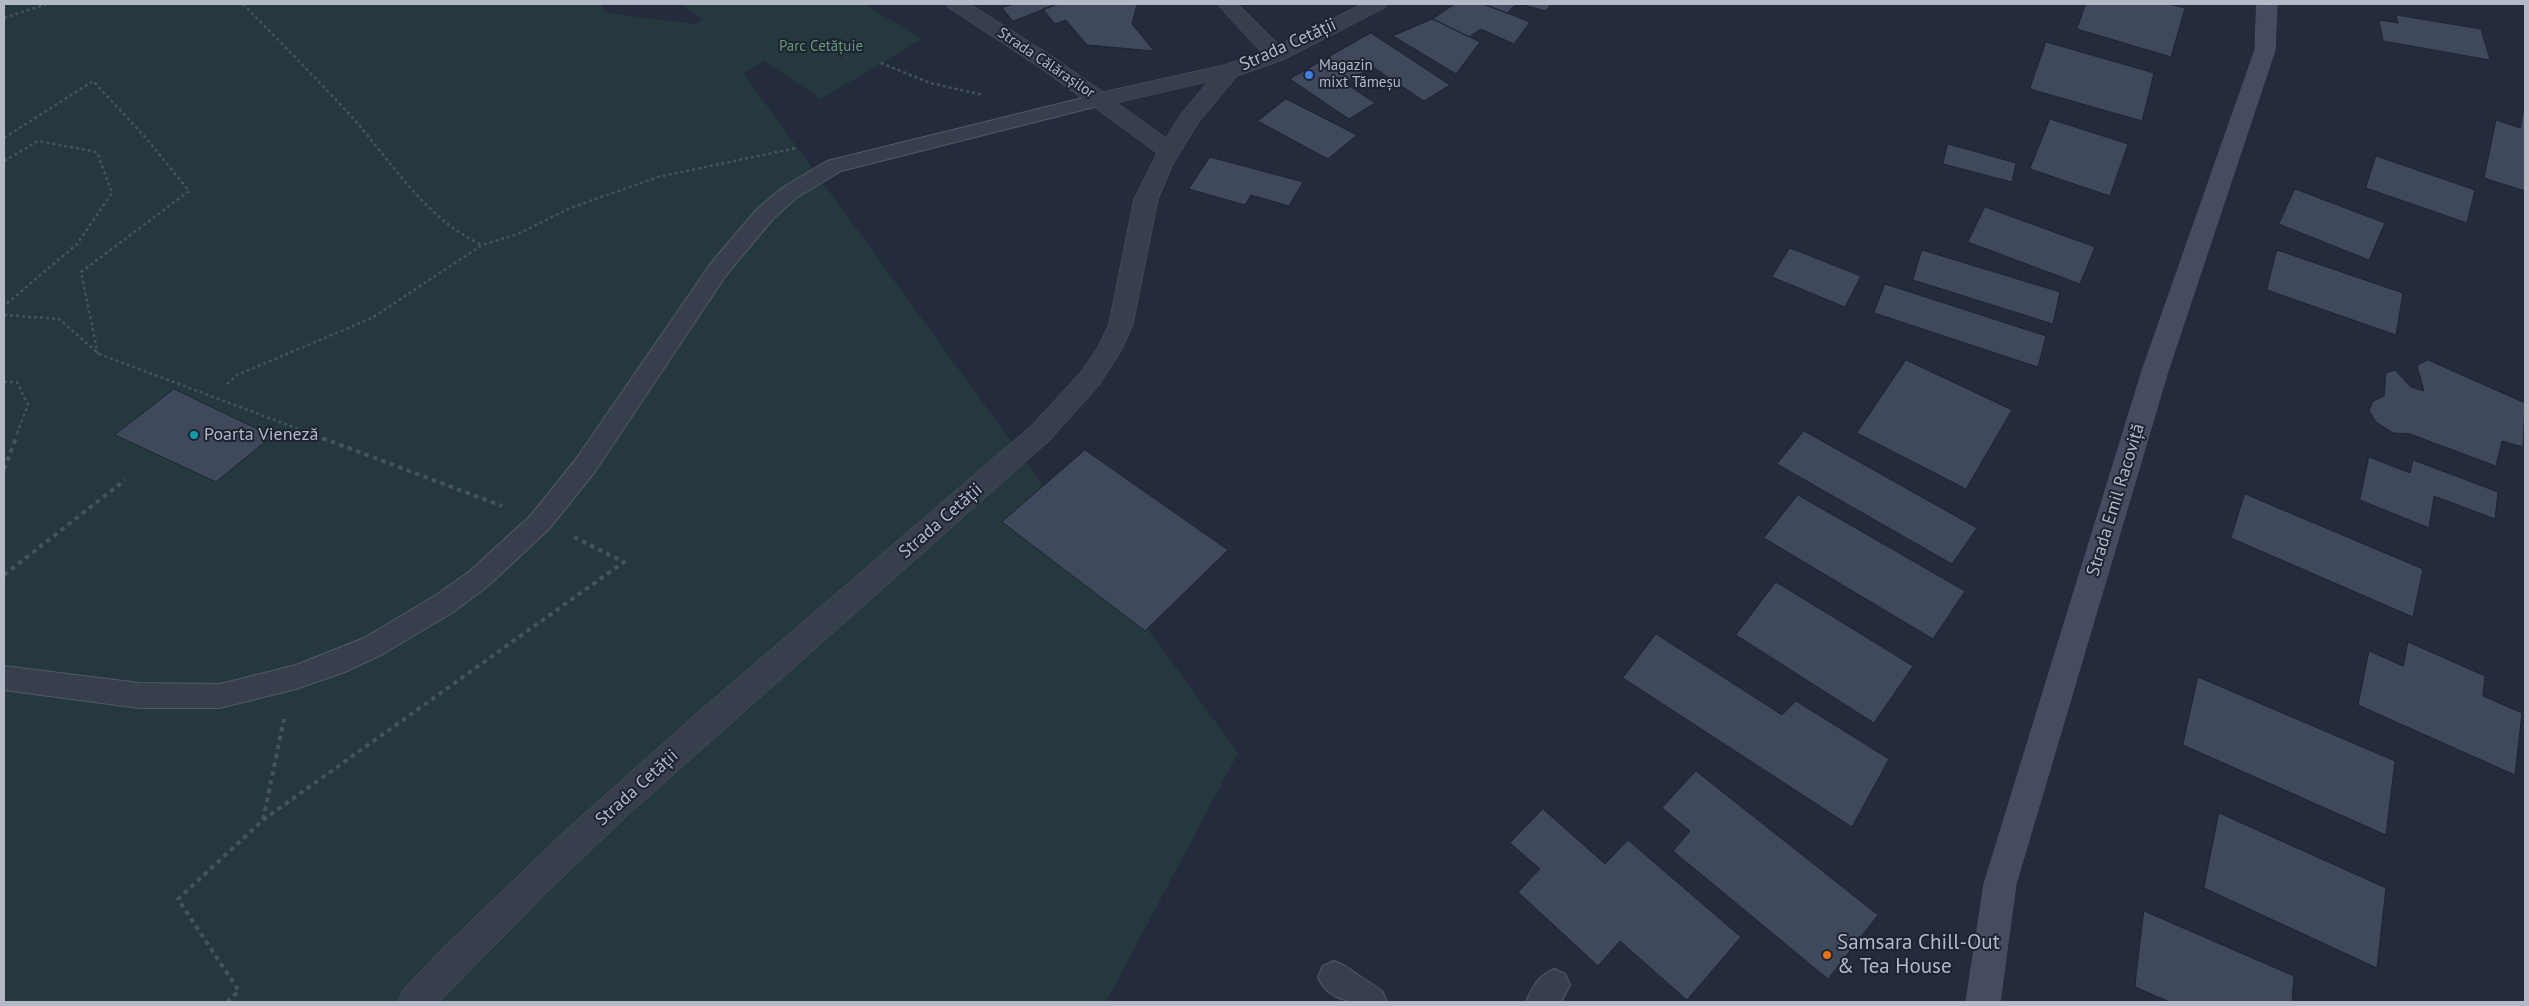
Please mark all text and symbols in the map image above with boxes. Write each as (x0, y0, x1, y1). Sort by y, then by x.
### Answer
street label: Strada Cetății (1236, 14, 1340, 76)
street label: Strada Călărașilor (994, 24, 1098, 102)
park label: Parc Cetățuie (779, 38, 863, 56)
place label: Magazin mixt Tămeșu (1319, 57, 1401, 92)
marker: Magazin mixt Tămeșu (1303, 69, 1315, 81)
street label: Strada Emil Racoviță (2083, 421, 2149, 579)
place label: Poarta Vieneză (204, 424, 318, 446)
marker: Poarta Vieneză (188, 429, 200, 441)
street label: Strada Cetății (895, 479, 987, 563)
street label: Strada Cetății (591, 745, 683, 831)
place label: Samsara Chill-Out & Tea House (1837, 930, 2000, 980)
marker: Samsara Chill-Out & Tea House (1821, 949, 1833, 961)

